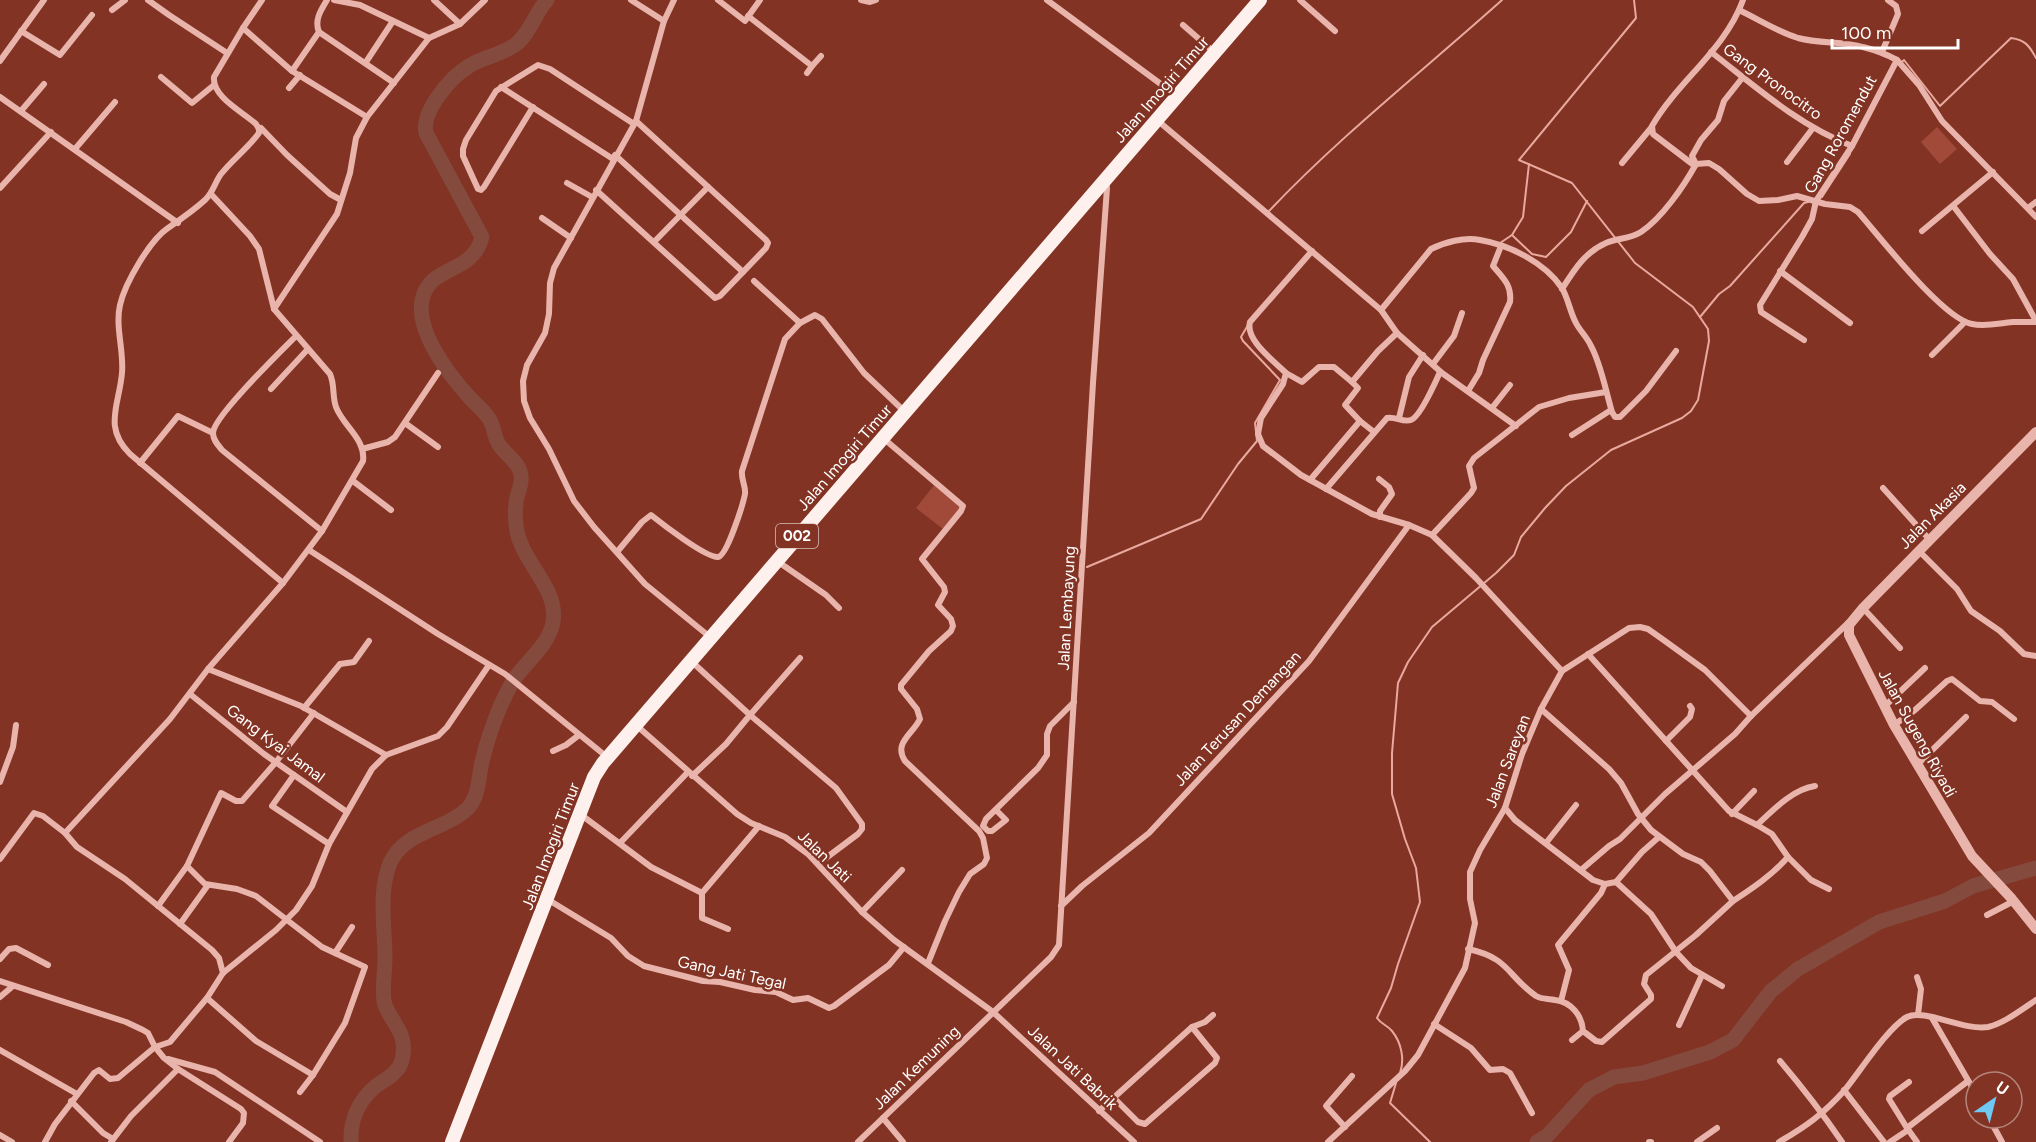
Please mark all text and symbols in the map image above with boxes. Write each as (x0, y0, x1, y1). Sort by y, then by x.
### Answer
scale bar (1832, 12, 1958, 50)
text: 100 m (1841, 22, 1891, 44)
street label: Jalan Imogiri Timur (1110, 32, 1213, 146)
street label: Gang Pronocitro (1719, 39, 1826, 124)
street label: Gang Roromendut (1800, 72, 1881, 197)
street label: Jalan Imogiri Timur (793, 400, 896, 514)
street label: Jalan Akasia (1895, 478, 1970, 553)
road number: 002 (776, 524, 818, 548)
street label: Jalan Lembayung (1054, 545, 1079, 671)
street label: Jalan Terusan Demangan (1170, 647, 1305, 790)
street label: Jalan Sugeng Riyadi (1875, 666, 1961, 801)
street label: Gang Kyai Jamal (223, 700, 329, 786)
street label: Jalan Sareyan (1481, 712, 1534, 810)
street label: Jalan Imogiri Timur (517, 779, 584, 913)
street label: Jalan Jati (794, 826, 855, 887)
street label: Gang Jati Tegal (676, 952, 788, 993)
street label: Jalan Kemuning (869, 1021, 964, 1113)
street label: Jalan Jati Babrik (1024, 1021, 1121, 1114)
north arrow (1964, 1070, 2024, 1130)
text: U (1992, 1077, 2012, 1099)

